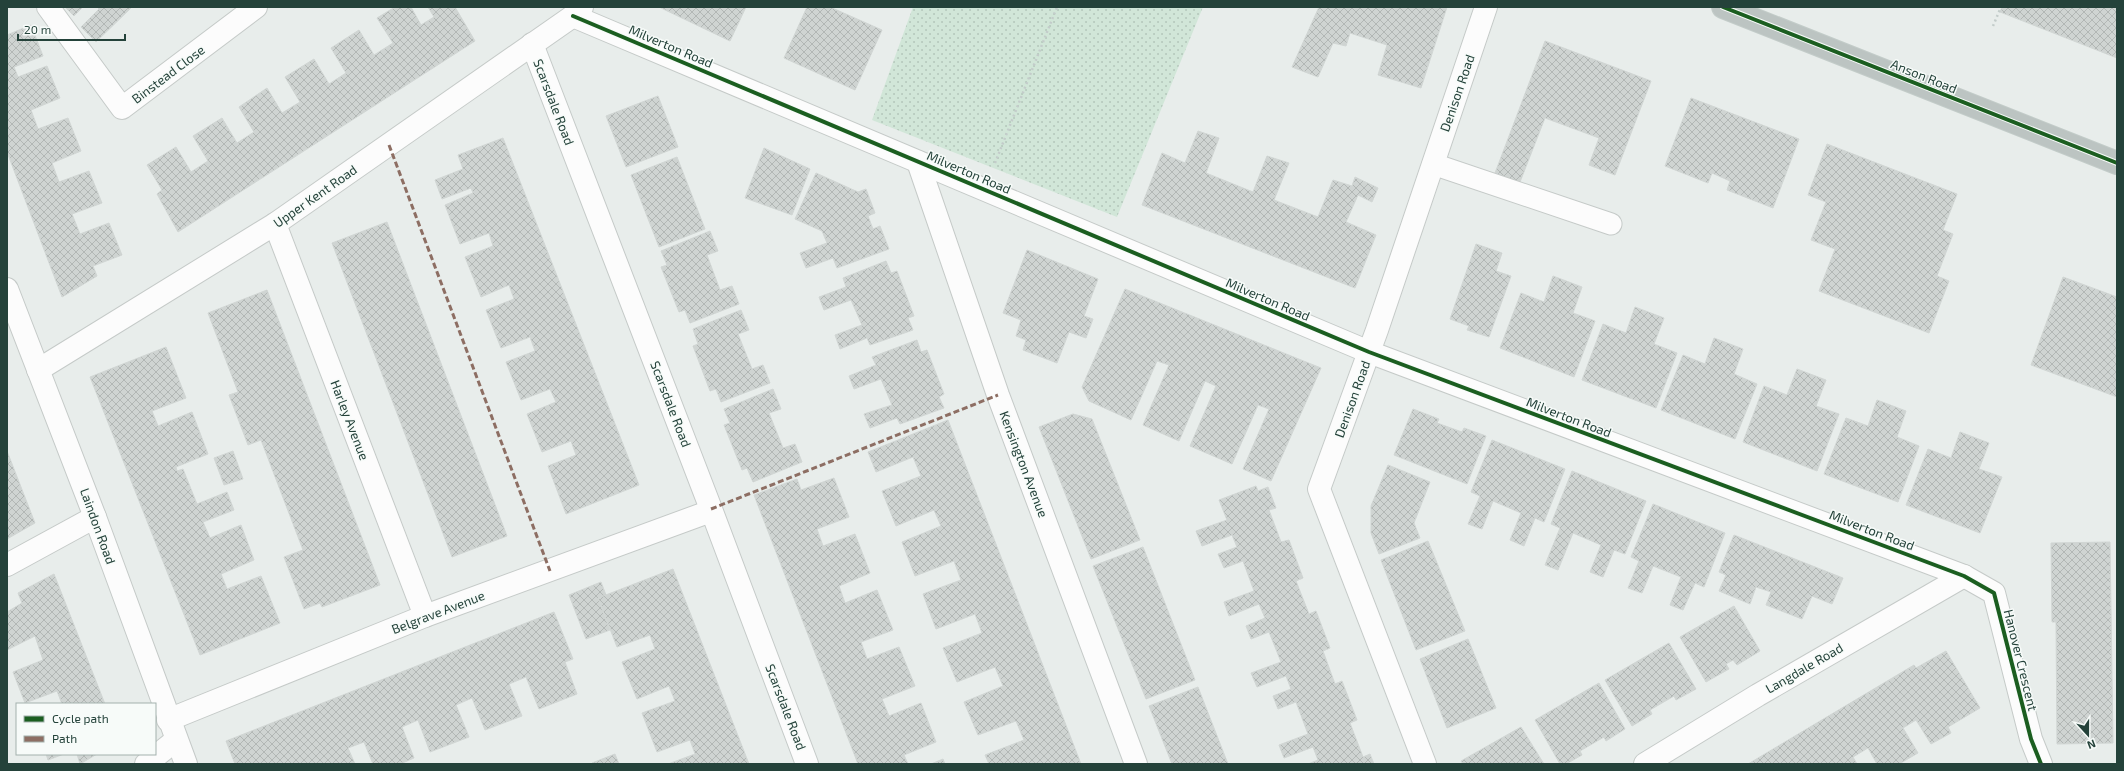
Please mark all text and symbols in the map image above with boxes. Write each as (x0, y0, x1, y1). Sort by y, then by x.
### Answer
scale bar (18, 16, 125, 42)
street label: Milverton Road (626, 21, 716, 71)
text: 20 m (24, 22, 51, 36)
street label: Binstead Close (128, 41, 208, 107)
street label: Denison Road (1436, 52, 1478, 134)
street label: Anson Road (1889, 55, 1959, 97)
street label: Scarsdale Road (530, 57, 578, 147)
street label: Milverton Road (924, 147, 1014, 197)
street label: Upper Kent Road (270, 161, 360, 231)
street label: Milverton Road (1223, 274, 1313, 324)
street label: Denison Road (1331, 358, 1373, 440)
street label: Scarsdale Road (647, 359, 695, 449)
street label: Harley Avenue (327, 378, 373, 462)
street label: Milverton Road (1524, 393, 1614, 441)
street label: Kensington Avenue (996, 409, 1052, 519)
street label: Laindon Road (77, 486, 119, 566)
street label: Milverton Road (1827, 506, 1917, 554)
street label: Belgrave Avenue (389, 587, 487, 637)
street label: Hanover Crescent (2001, 608, 2041, 712)
street label: Langdale Road (1762, 639, 1846, 697)
street label: Scarsdale Road (762, 662, 810, 752)
legend (16, 703, 156, 755)
text: Cycle path (52, 711, 109, 725)
north arrow (2068, 715, 2108, 755)
text: Path (52, 731, 77, 745)
text: N (2086, 737, 2098, 752)

